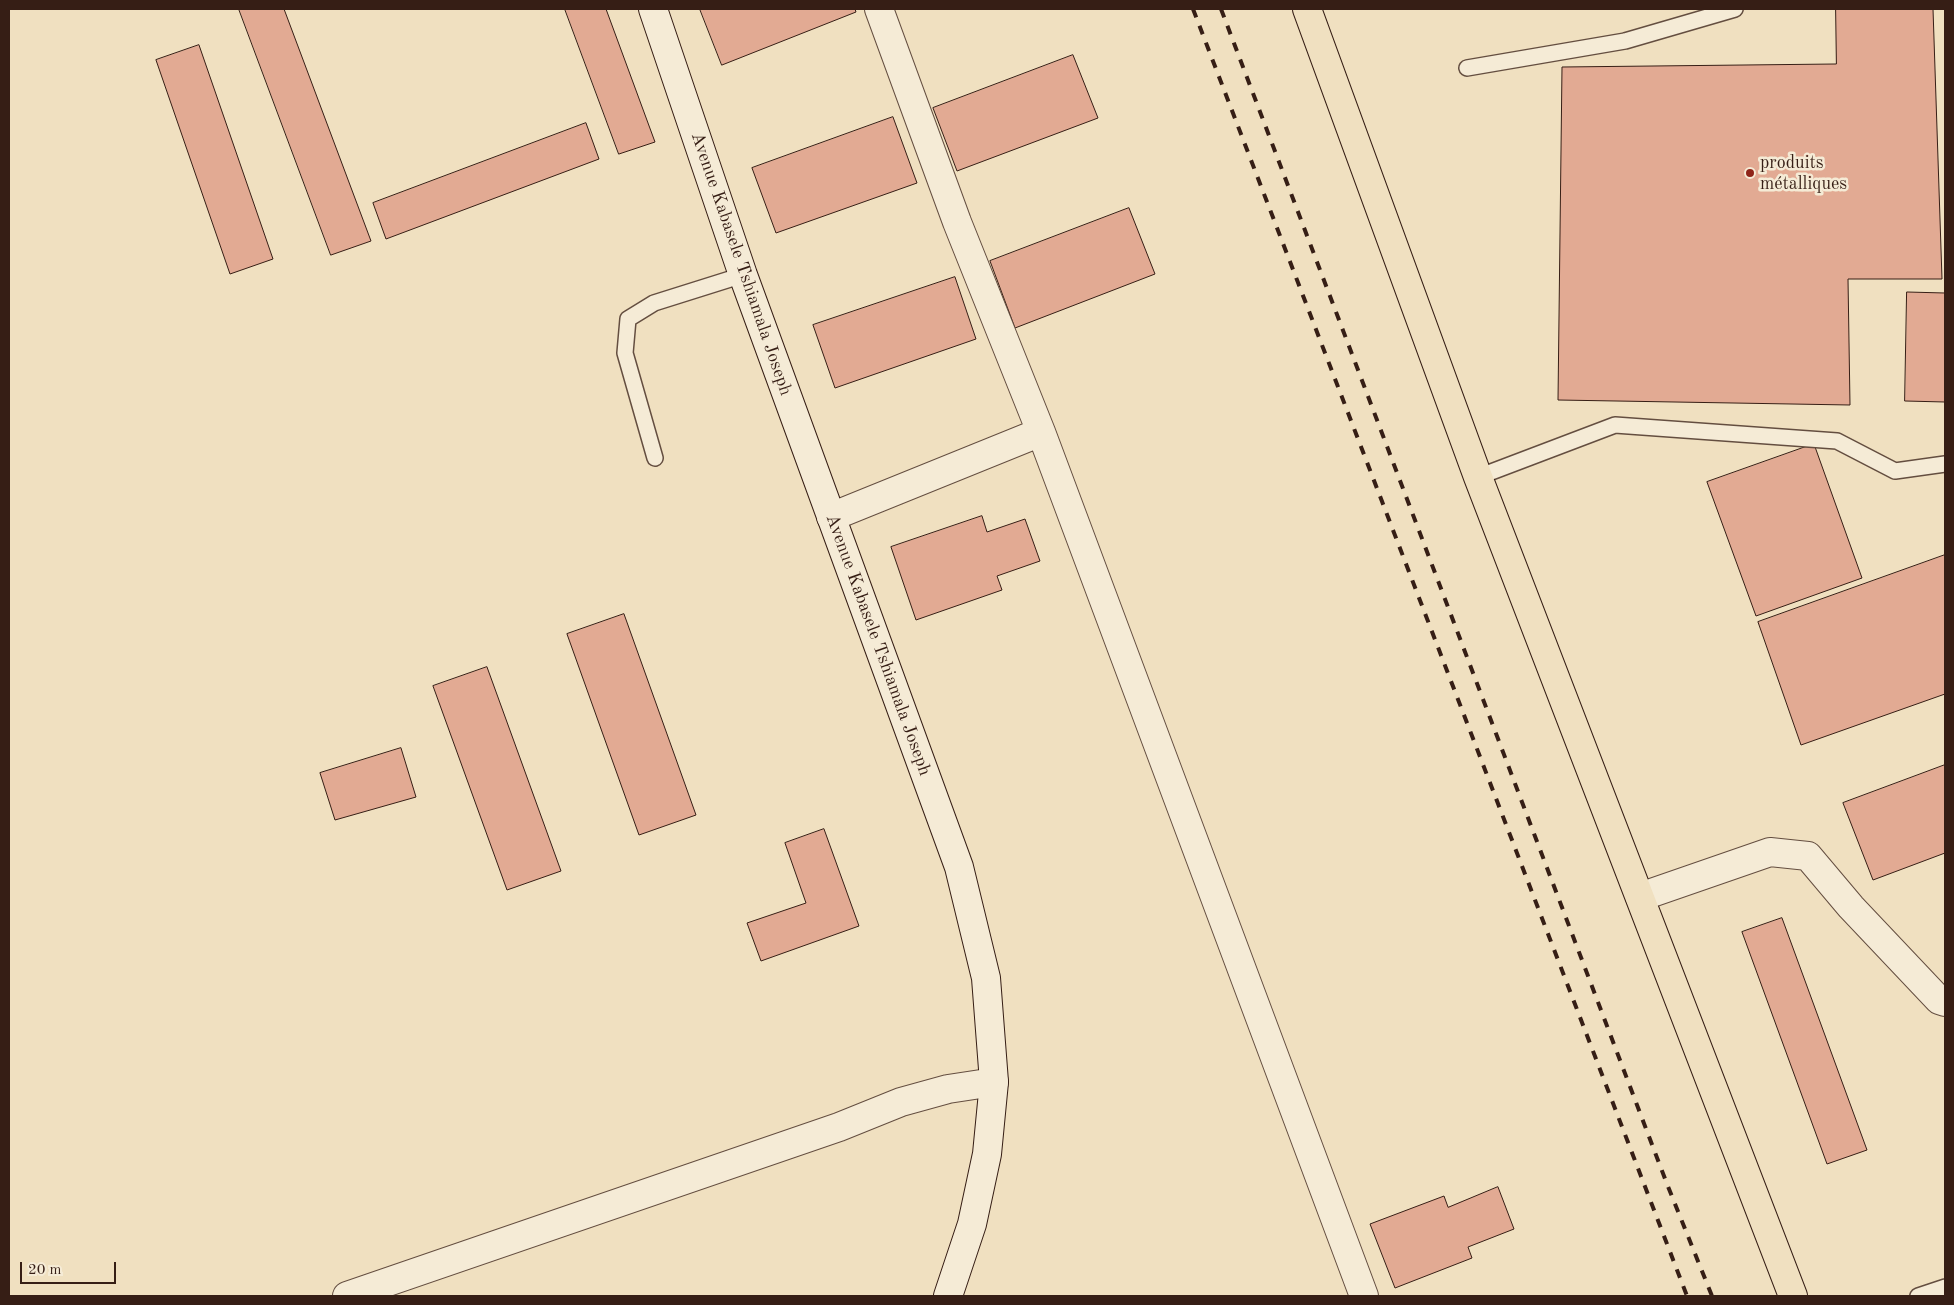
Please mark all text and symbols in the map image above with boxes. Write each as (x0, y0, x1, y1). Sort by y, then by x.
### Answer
street label: Avenue Kabasele Tshiamala Joseph (686, 129, 796, 399)
place label: produits métalliques (1760, 152, 1847, 194)
marker: produits métalliques (1744, 167, 1756, 179)
street label: Avenue Kabasele Tshiamala Joseph (820, 511, 936, 779)
scale bar (22, 1252, 119, 1284)
text: 20 m (28, 1263, 62, 1278)

